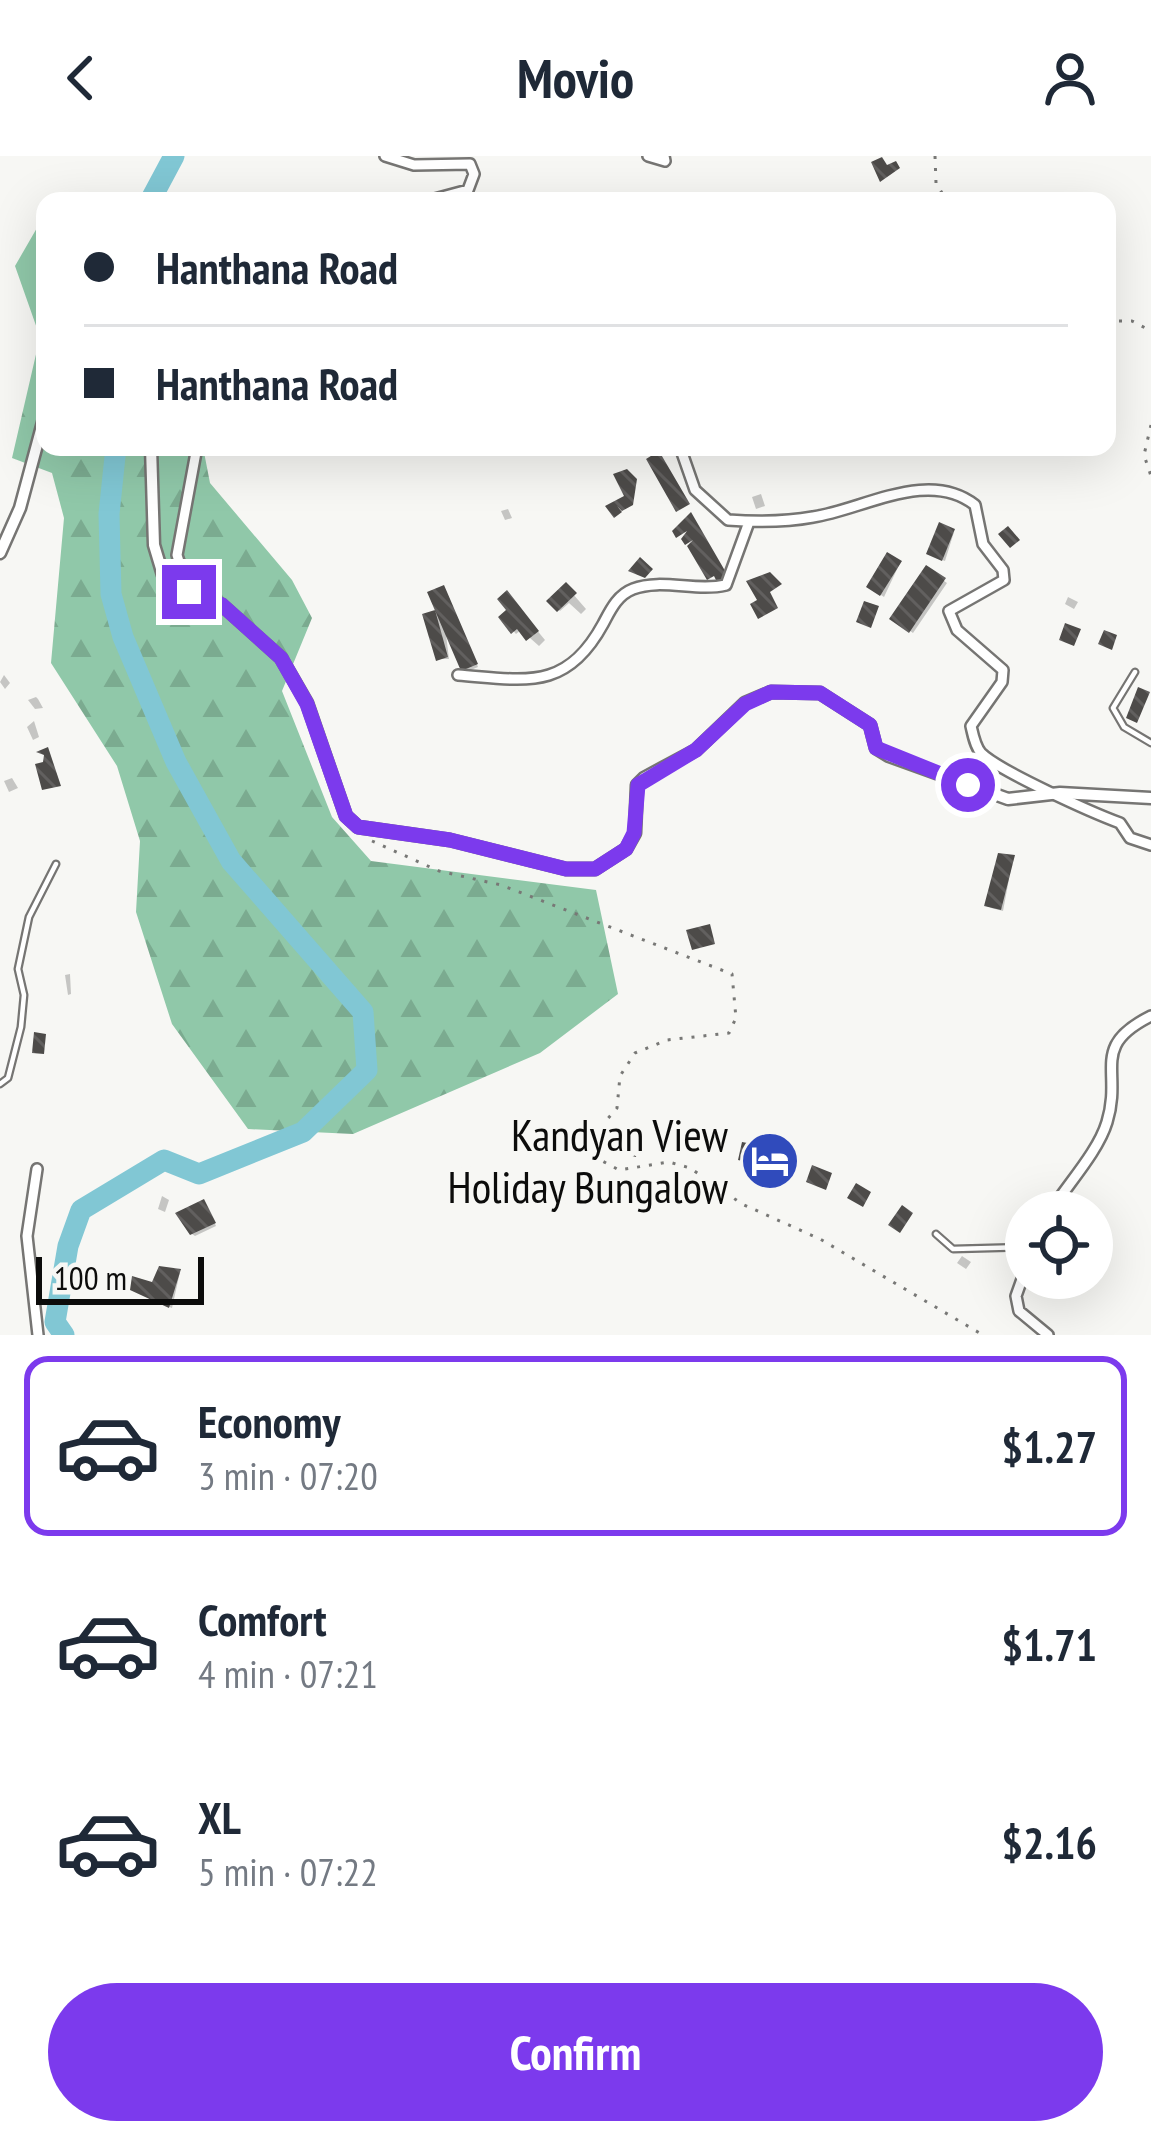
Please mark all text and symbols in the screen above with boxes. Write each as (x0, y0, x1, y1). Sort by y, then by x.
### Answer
text: Movio (517, 43, 634, 113)
icon: back (48, 45, 114, 111)
icon: person (1037, 45, 1103, 111)
text: Hanthana Road (156, 238, 398, 296)
text: Hanthana Road (156, 354, 398, 412)
route end (162, 565, 216, 619)
route start (941, 758, 995, 812)
place label: Kandyan View Holiday Bungalow (448, 1105, 728, 1215)
hotel icon: Kandyan View Holiday Bungalow (739, 1130, 801, 1192)
map controls (1005, 1191, 1113, 1299)
button: locate (1005, 1191, 1113, 1299)
scale bar (36, 1251, 204, 1304)
text: 100 m (54, 1256, 127, 1299)
icon: car (54, 1392, 162, 1500)
text: Economy (198, 1392, 341, 1450)
text: $1.27 (1001, 1417, 1097, 1475)
text: 3 min · 07:20 (198, 1450, 378, 1501)
icon: car (54, 1590, 162, 1698)
text: Comfort (198, 1590, 327, 1648)
text: $1.71 (1001, 1615, 1097, 1673)
text: 4 min · 07:21 (198, 1648, 378, 1699)
icon: car (54, 1788, 162, 1896)
text: XL (198, 1788, 241, 1846)
text: $2.16 (1001, 1813, 1097, 1871)
text: 5 min · 07:22 (198, 1846, 378, 1897)
button: Confirm (48, 1983, 1103, 2121)

